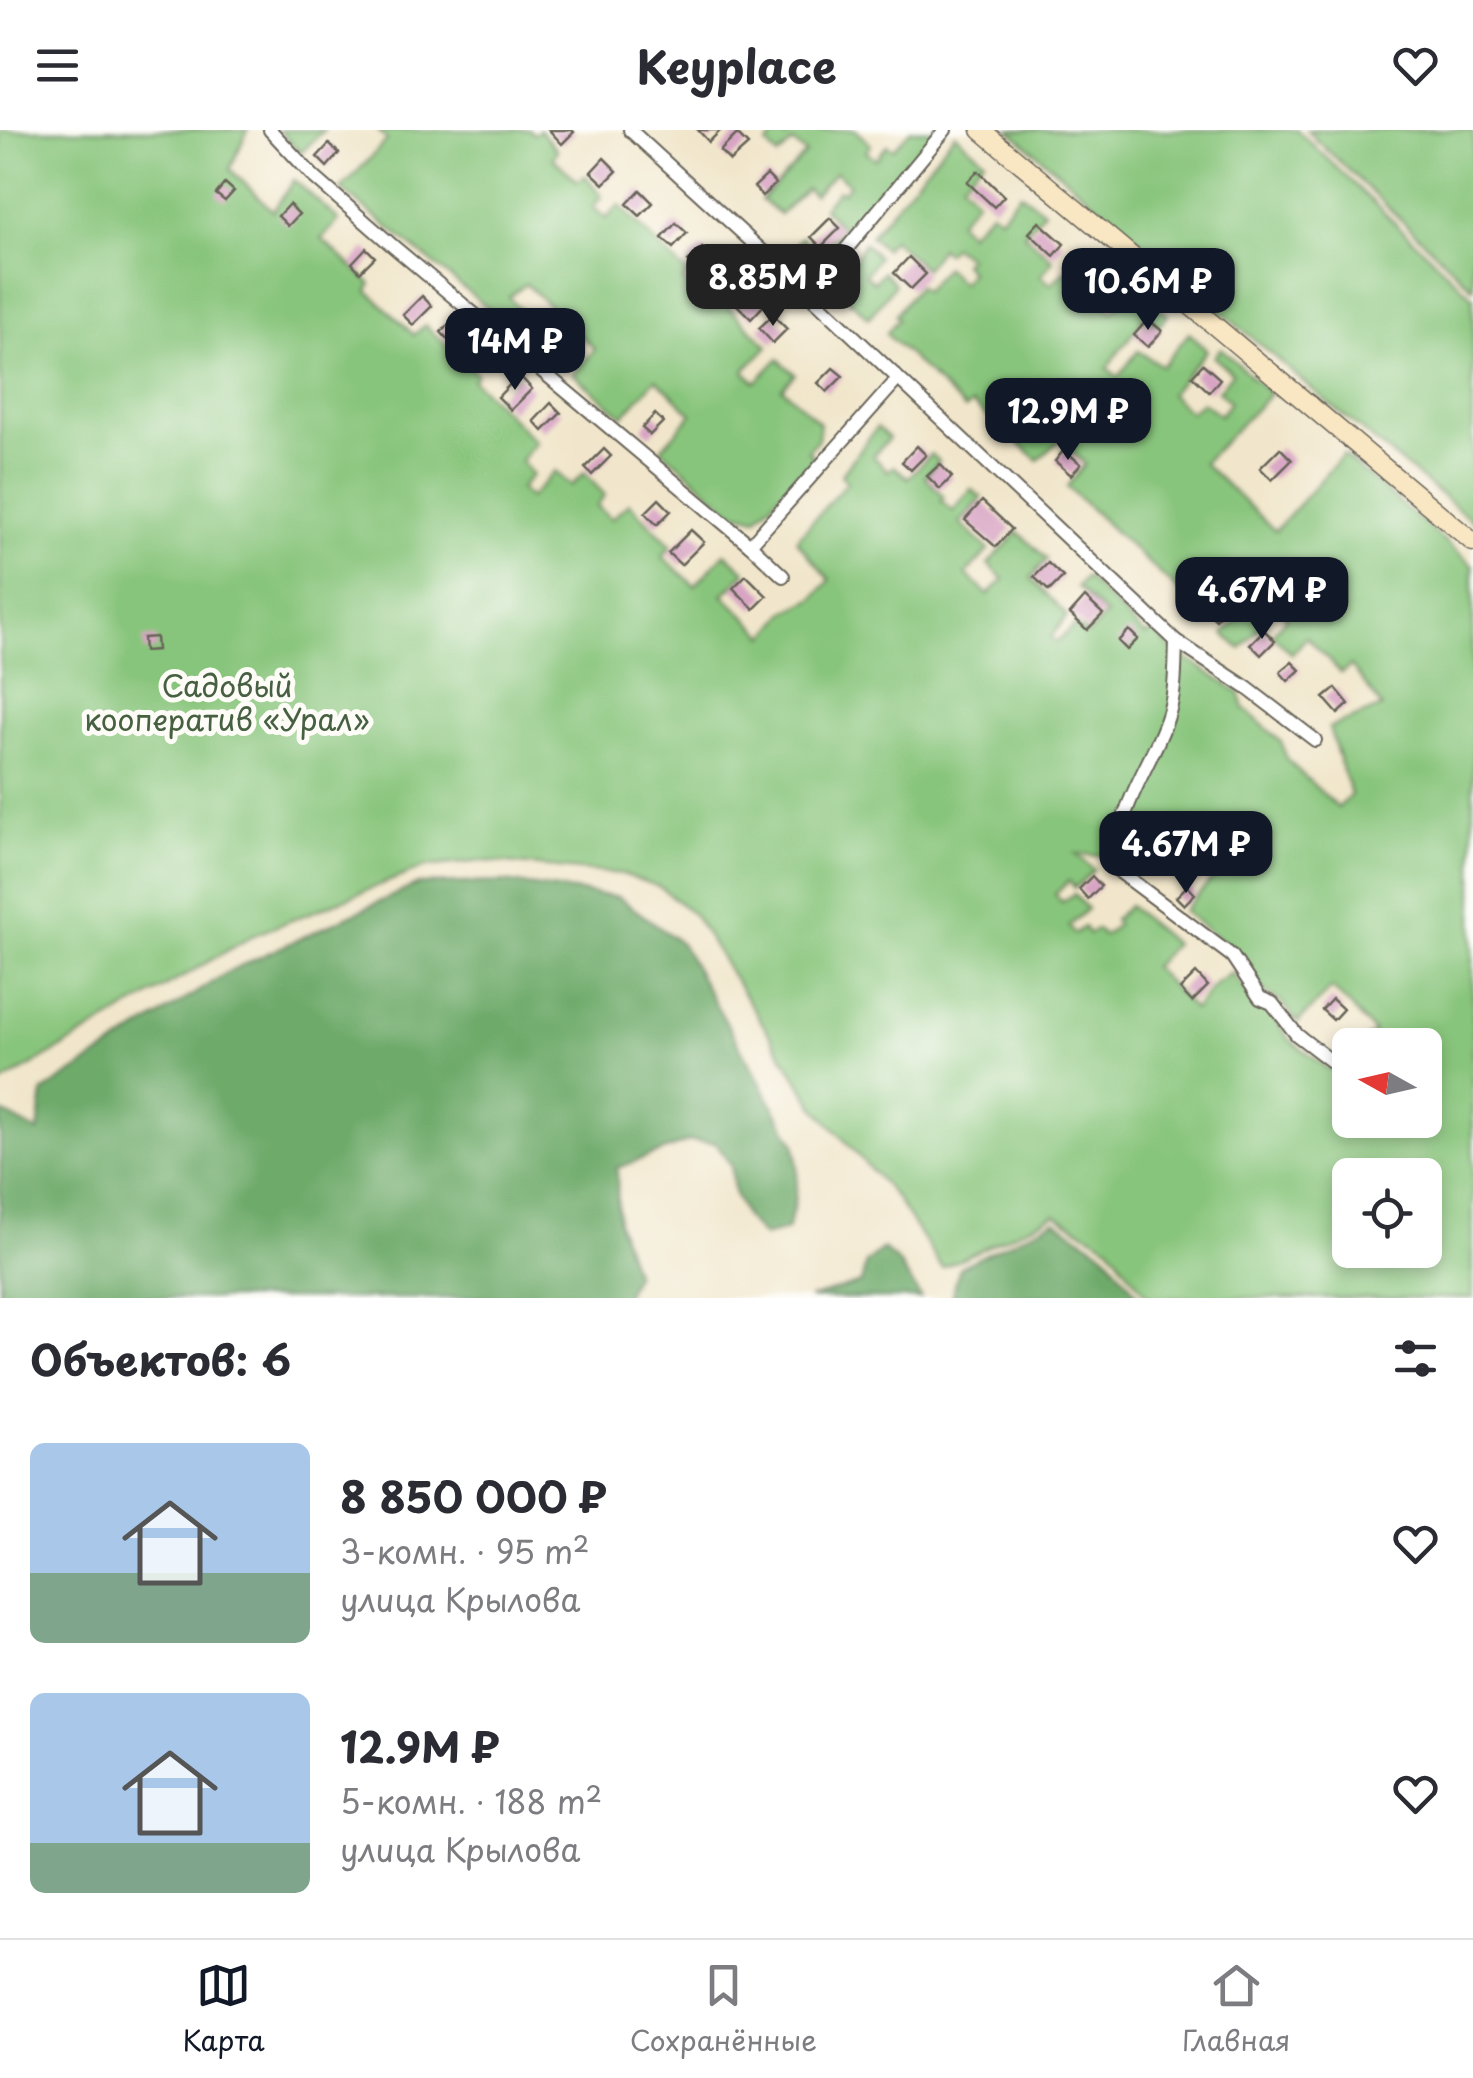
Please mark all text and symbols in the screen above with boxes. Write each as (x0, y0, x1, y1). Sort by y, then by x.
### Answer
text: Keyplace (636, 31, 837, 99)
icon: menu (30, 38, 85, 93)
icon: heart (1388, 38, 1443, 93)
pin: 8.85M ₽ (681, 244, 865, 329)
pin: 10.6M ₽ (1056, 248, 1240, 333)
text: 8.85M ₽ (708, 252, 838, 300)
text: 10.6M ₽ (1084, 256, 1212, 304)
pin: 14M ₽ (445, 308, 585, 393)
text: 14M ₽ (467, 316, 563, 364)
pin: 12.9M ₽ (976, 378, 1160, 463)
text: 12.9M ₽ (1007, 386, 1129, 434)
pin: 4.67M ₽ (1170, 557, 1354, 642)
text: 4.67M ₽ (1197, 565, 1327, 613)
park label: Садовый кооператив «Урал» (84, 662, 370, 741)
pin: 4.67M ₽ (1094, 811, 1278, 896)
text: 4.67M ₽ (1121, 819, 1251, 867)
north arrow (1332, 1028, 1442, 1138)
map controls (1332, 1028, 1442, 1268)
button: locate (1332, 1158, 1442, 1268)
text: Объектов: 6 (30, 1327, 291, 1390)
icon: filters (1388, 1331, 1443, 1386)
text: 8 850 000 ₽ (340, 1464, 607, 1527)
icon: home (110, 1483, 230, 1603)
icon: heart (1388, 1516, 1443, 1571)
text: 3-комн. · 95 m² (340, 1527, 590, 1575)
text: улица Крылова (340, 1575, 580, 1623)
text: 12.9M ₽ (340, 1714, 500, 1777)
icon: home (110, 1733, 230, 1853)
icon: heart (1388, 1766, 1443, 1821)
text: 5-комн. · 188 m² (340, 1777, 602, 1825)
text: улица Крылова (340, 1825, 580, 1873)
tab: Карта (183, 1958, 265, 2061)
tab: Сохранённые (630, 1958, 817, 2061)
tab: Главная (1182, 1958, 1290, 2061)

